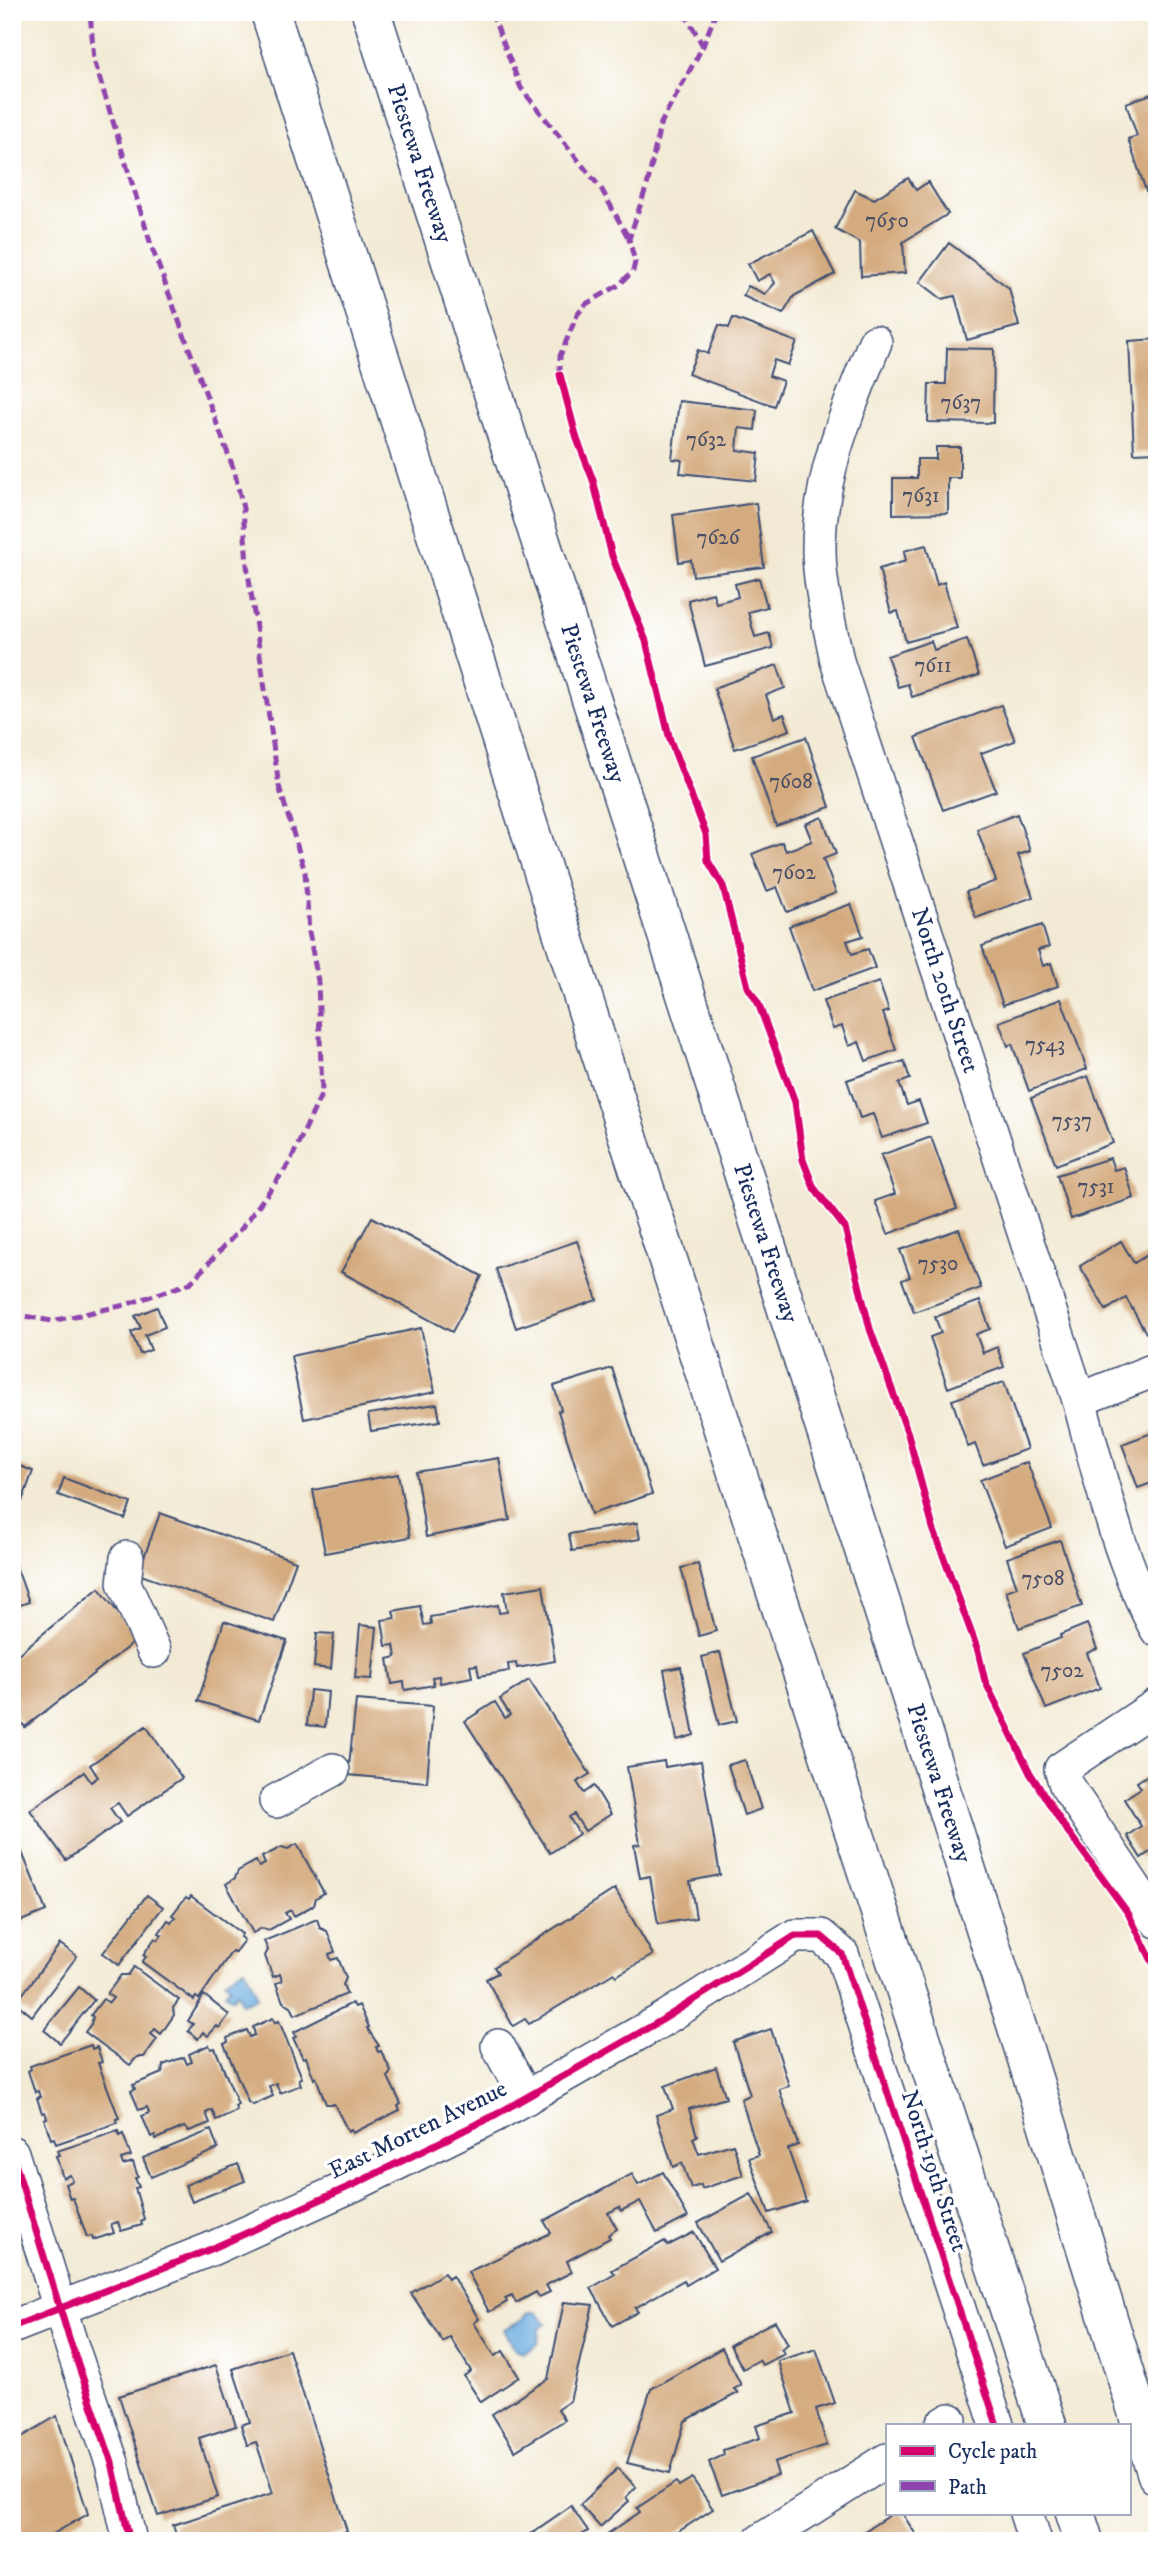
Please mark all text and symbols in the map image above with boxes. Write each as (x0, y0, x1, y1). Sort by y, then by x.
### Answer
street label: Piestewa Freeway (380, 80, 459, 247)
house number: 7650 (865, 208, 909, 234)
house number: 7637 (941, 390, 981, 416)
house number: 7632 (686, 427, 727, 453)
house number: 7631 (902, 483, 940, 509)
house number: 7626 (696, 525, 741, 551)
street label: Piestewa Freeway (553, 620, 632, 787)
house number: 7611 (914, 653, 952, 679)
house number: 7608 (769, 769, 813, 795)
house number: 7602 (772, 860, 816, 886)
street label: North 20th Street (904, 904, 986, 1077)
house number: 7543 (1025, 1032, 1065, 1058)
house number: 7537 (1052, 1108, 1092, 1134)
street label: Piestewa Freeway (726, 1160, 805, 1327)
house number: 7531 (1078, 1174, 1114, 1200)
house number: 7530 (918, 1251, 958, 1277)
house number: 7508 (1021, 1566, 1065, 1592)
house number: 7502 (1040, 1658, 1084, 1684)
street label: Piestewa Freeway (899, 1700, 979, 1867)
street label: East Morten Avenue (324, 2074, 512, 2186)
street label: North 19th Street (894, 2086, 974, 2256)
legend (886, 2424, 1130, 2514)
text: Cycle path (948, 2439, 1037, 2465)
text: Path (948, 2475, 987, 2501)

